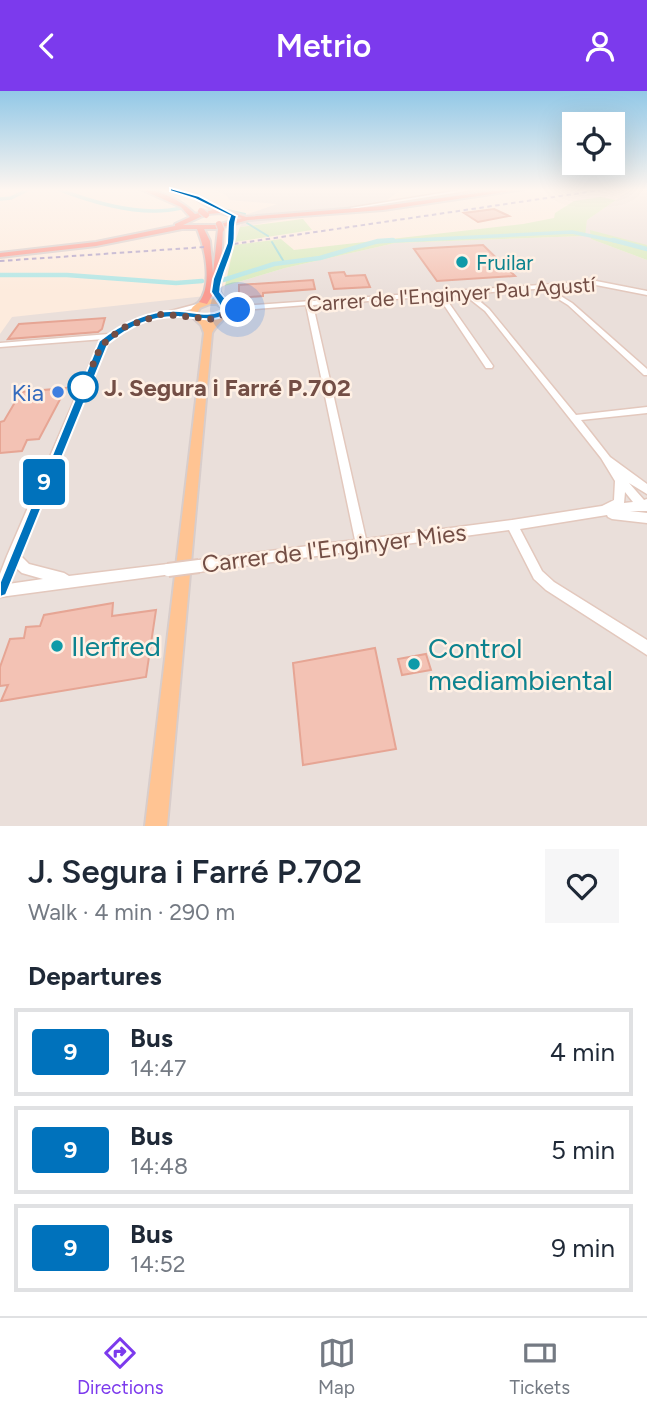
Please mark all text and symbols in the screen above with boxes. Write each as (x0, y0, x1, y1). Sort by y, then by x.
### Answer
icon: back (28, 27, 66, 65)
text: Metrio (276, 27, 371, 65)
icon: person (581, 27, 619, 65)
map controls (562, 112, 625, 175)
button: locate (562, 112, 625, 175)
place label: Fruilar (476, 250, 533, 275)
marker: Fruilar (454, 254, 470, 270)
street label: Carrer de l'Enginyer Pau Agustí (306, 271, 597, 317)
your location (220, 292, 255, 327)
marker: J. Segura i Farré P.702 (68, 372, 98, 402)
place label: J. Segura i Farré P.702 (104, 373, 351, 402)
place label: Kia (12, 378, 44, 407)
marker: Kia (50, 384, 66, 400)
line badge: 9 (21, 459, 67, 505)
text: 9 (37, 467, 51, 496)
street label: Carrer de l'Enginyer Mies (200, 517, 468, 579)
place label: Ilerfred (71, 629, 161, 663)
place label: Control mediambiental (428, 631, 613, 697)
marker: Ilerfred (49, 638, 65, 654)
marker: Control mediambiental (406, 656, 422, 672)
button: heart (545, 849, 619, 923)
text: J. Segura i Farré P.702 (28, 852, 362, 891)
text: Walk · 4 min · 290 m (28, 898, 235, 926)
text: Departures (28, 960, 162, 992)
text: Bus (130, 1022, 173, 1054)
text: 4 min (550, 1036, 615, 1068)
text: 9 (64, 1037, 77, 1066)
text: 14:47 (130, 1054, 186, 1082)
text: Bus (130, 1120, 173, 1152)
text: 5 min (551, 1134, 615, 1166)
text: 9 (64, 1135, 77, 1164)
text: 14:48 (130, 1152, 188, 1180)
text: Bus (130, 1218, 173, 1250)
text: 9 min (551, 1232, 615, 1264)
text: 9 (64, 1233, 77, 1262)
text: 14:52 (130, 1250, 186, 1278)
tab: Directions (77, 1334, 164, 1399)
tab: Map (318, 1334, 356, 1399)
tab: Tickets (509, 1334, 570, 1399)

